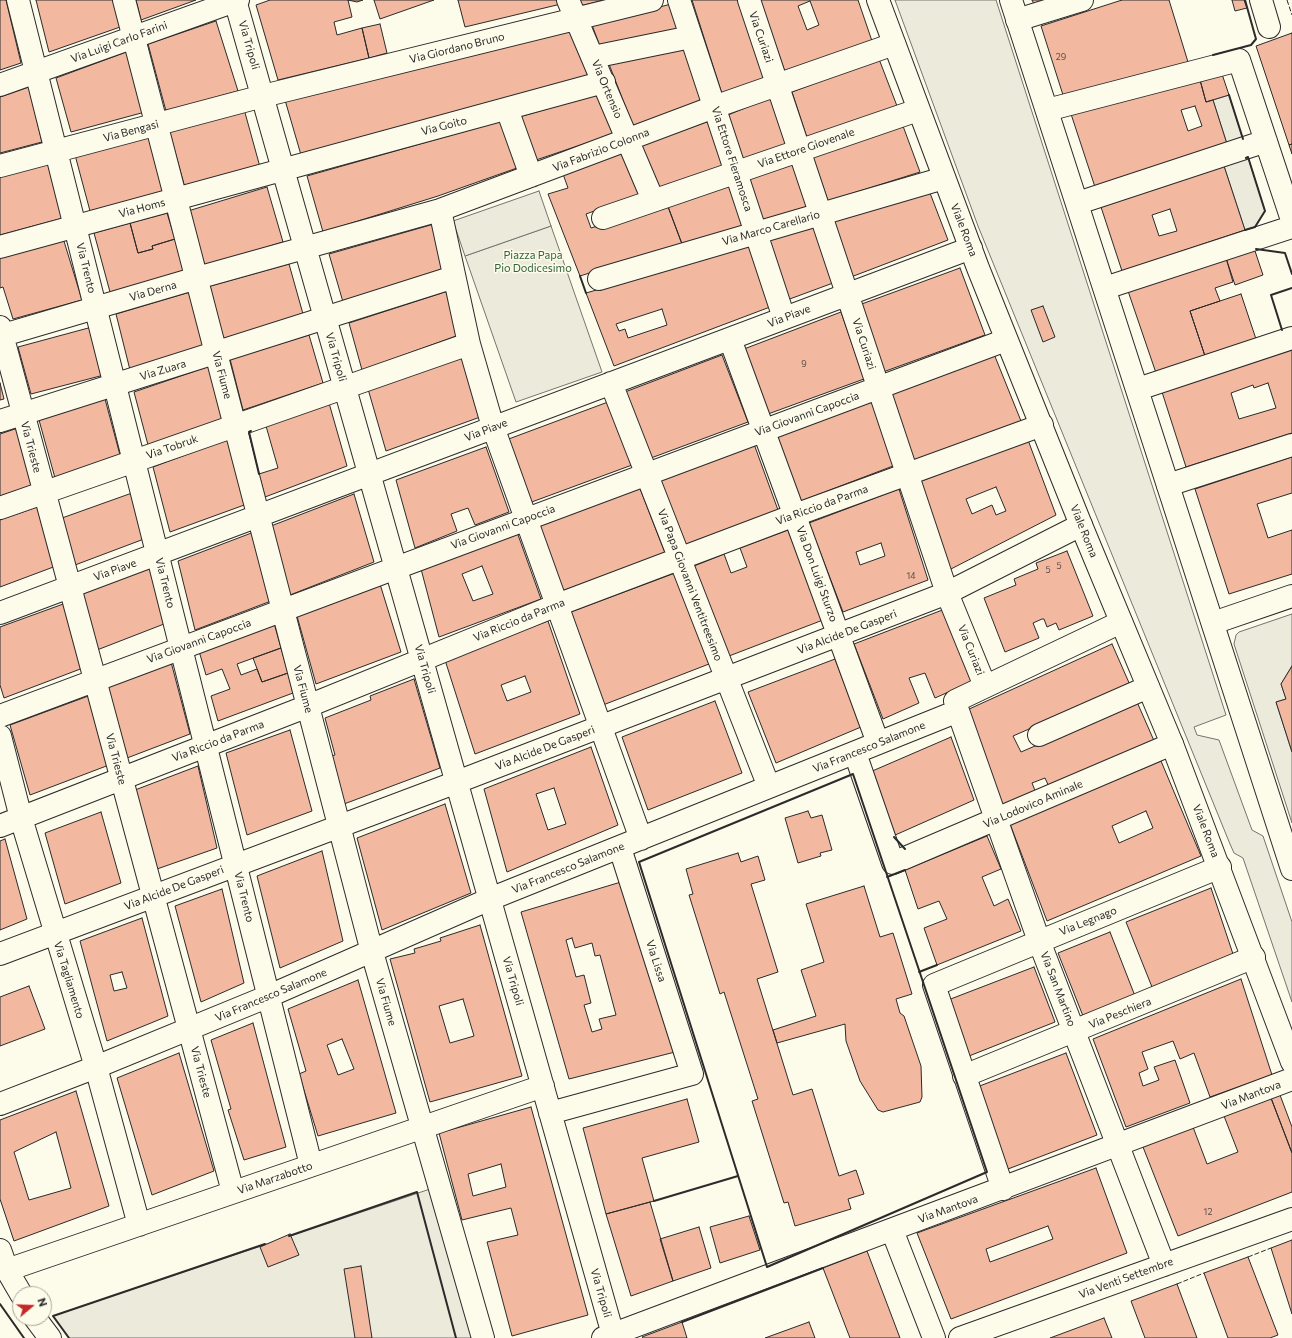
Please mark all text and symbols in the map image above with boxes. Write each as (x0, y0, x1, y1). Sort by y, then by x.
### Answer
street label: Via Curiazi (746, 10, 776, 64)
street label: Via Luigi Carlo Farini (69, 18, 169, 66)
street label: Via Tripoli (236, 19, 262, 71)
street label: Via Giordano Bruno (408, 30, 506, 66)
house number: 29 (1056, 52, 1066, 62)
street label: Via Ortensio (589, 58, 625, 120)
street label: Via Ettore Fieramosca (709, 105, 755, 213)
street label: Via Goito (420, 114, 468, 138)
street label: Via Bengasi (102, 117, 160, 145)
street label: Via Fabrizio Colonna (551, 125, 651, 175)
street label: Via Ettore Giovenale (756, 125, 856, 171)
street label: Via Homs (117, 195, 167, 221)
street label: Viale Roma (948, 202, 980, 258)
street label: Via Marco Carellario (721, 208, 821, 248)
street label: Via Trento (73, 241, 99, 295)
park label: Piazza Papa Pio Dodicesimo (494, 248, 572, 274)
street label: Via Derna (128, 278, 178, 304)
street label: Via Piave (766, 302, 812, 330)
street label: Via Curiazi (850, 317, 878, 371)
street label: Via Tripoli (323, 331, 349, 383)
street label: Via Fiume (209, 350, 235, 400)
street label: Via Zuara (138, 357, 188, 383)
house number: 9 (801, 359, 807, 369)
street label: Via Giovanni Capoccia (753, 389, 861, 439)
street label: Via Piave (463, 416, 509, 444)
street label: Via Trieste (18, 420, 44, 474)
street label: Via Tobruk (144, 432, 200, 462)
street label: Via Riccio da Parma (774, 482, 870, 528)
street label: Via Giovanni Capoccia (449, 502, 557, 552)
street label: Viale Roma (1067, 503, 1101, 559)
street label: Via Papa Giovanni Ventitreesimo (655, 507, 725, 663)
street label: Via Don Luigi Sturzo (794, 524, 840, 624)
street label: Via Piave (92, 556, 138, 584)
street label: Via Trento (152, 556, 178, 610)
house number: 5 (1056, 561, 1062, 571)
house number: 5 (1045, 565, 1051, 575)
house number: 14 (906, 571, 916, 581)
street label: Via Riccio da Parma (471, 596, 567, 644)
street label: Via Alcide De Gasperi (795, 607, 899, 657)
street label: Via Giovanni Capoccia (145, 616, 253, 666)
street label: Via Curiazi (955, 623, 987, 677)
street label: Via Tripoli (412, 643, 438, 695)
street label: Via Fiume (290, 664, 316, 714)
street label: Via Riccio da Parma (170, 717, 266, 765)
street label: Via Francesco Salamone (811, 718, 927, 776)
street label: Via Alcide De Gasperi (493, 723, 597, 773)
street label: Via Trieste (103, 732, 129, 786)
street label: Via Lodovico Aminale (981, 777, 1085, 831)
street label: Viale Roma (1190, 803, 1222, 859)
street label: Via Francesco Salamone (510, 839, 626, 897)
street label: Via Alcide De Gasperi (122, 863, 226, 913)
street label: Via Trento (231, 870, 257, 924)
street label: Via Legnago (1057, 903, 1119, 939)
street label: Via Lissa (643, 938, 669, 984)
street label: Via Tagliamento (51, 940, 87, 1020)
street label: Via San Martino (1038, 949, 1078, 1029)
street label: Via Tripoli (500, 955, 526, 1007)
street label: Via Francesco Salamone (213, 965, 329, 1025)
street label: Via Fiume (373, 977, 399, 1027)
street label: Via Peschiera (1087, 994, 1153, 1032)
street label: Via Trieste (188, 1045, 214, 1099)
street label: Via Mantova (1219, 1078, 1283, 1112)
street label: Via Marzabotto (236, 1159, 314, 1197)
street label: Via Mantova (916, 1192, 980, 1226)
house number: 12 (1204, 1207, 1212, 1217)
street label: Via Venti Settembre (1077, 1255, 1175, 1301)
street label: Via Tripoli (588, 1267, 614, 1319)
north arrow (12, 1286, 52, 1326)
text: N (35, 1296, 50, 1308)

